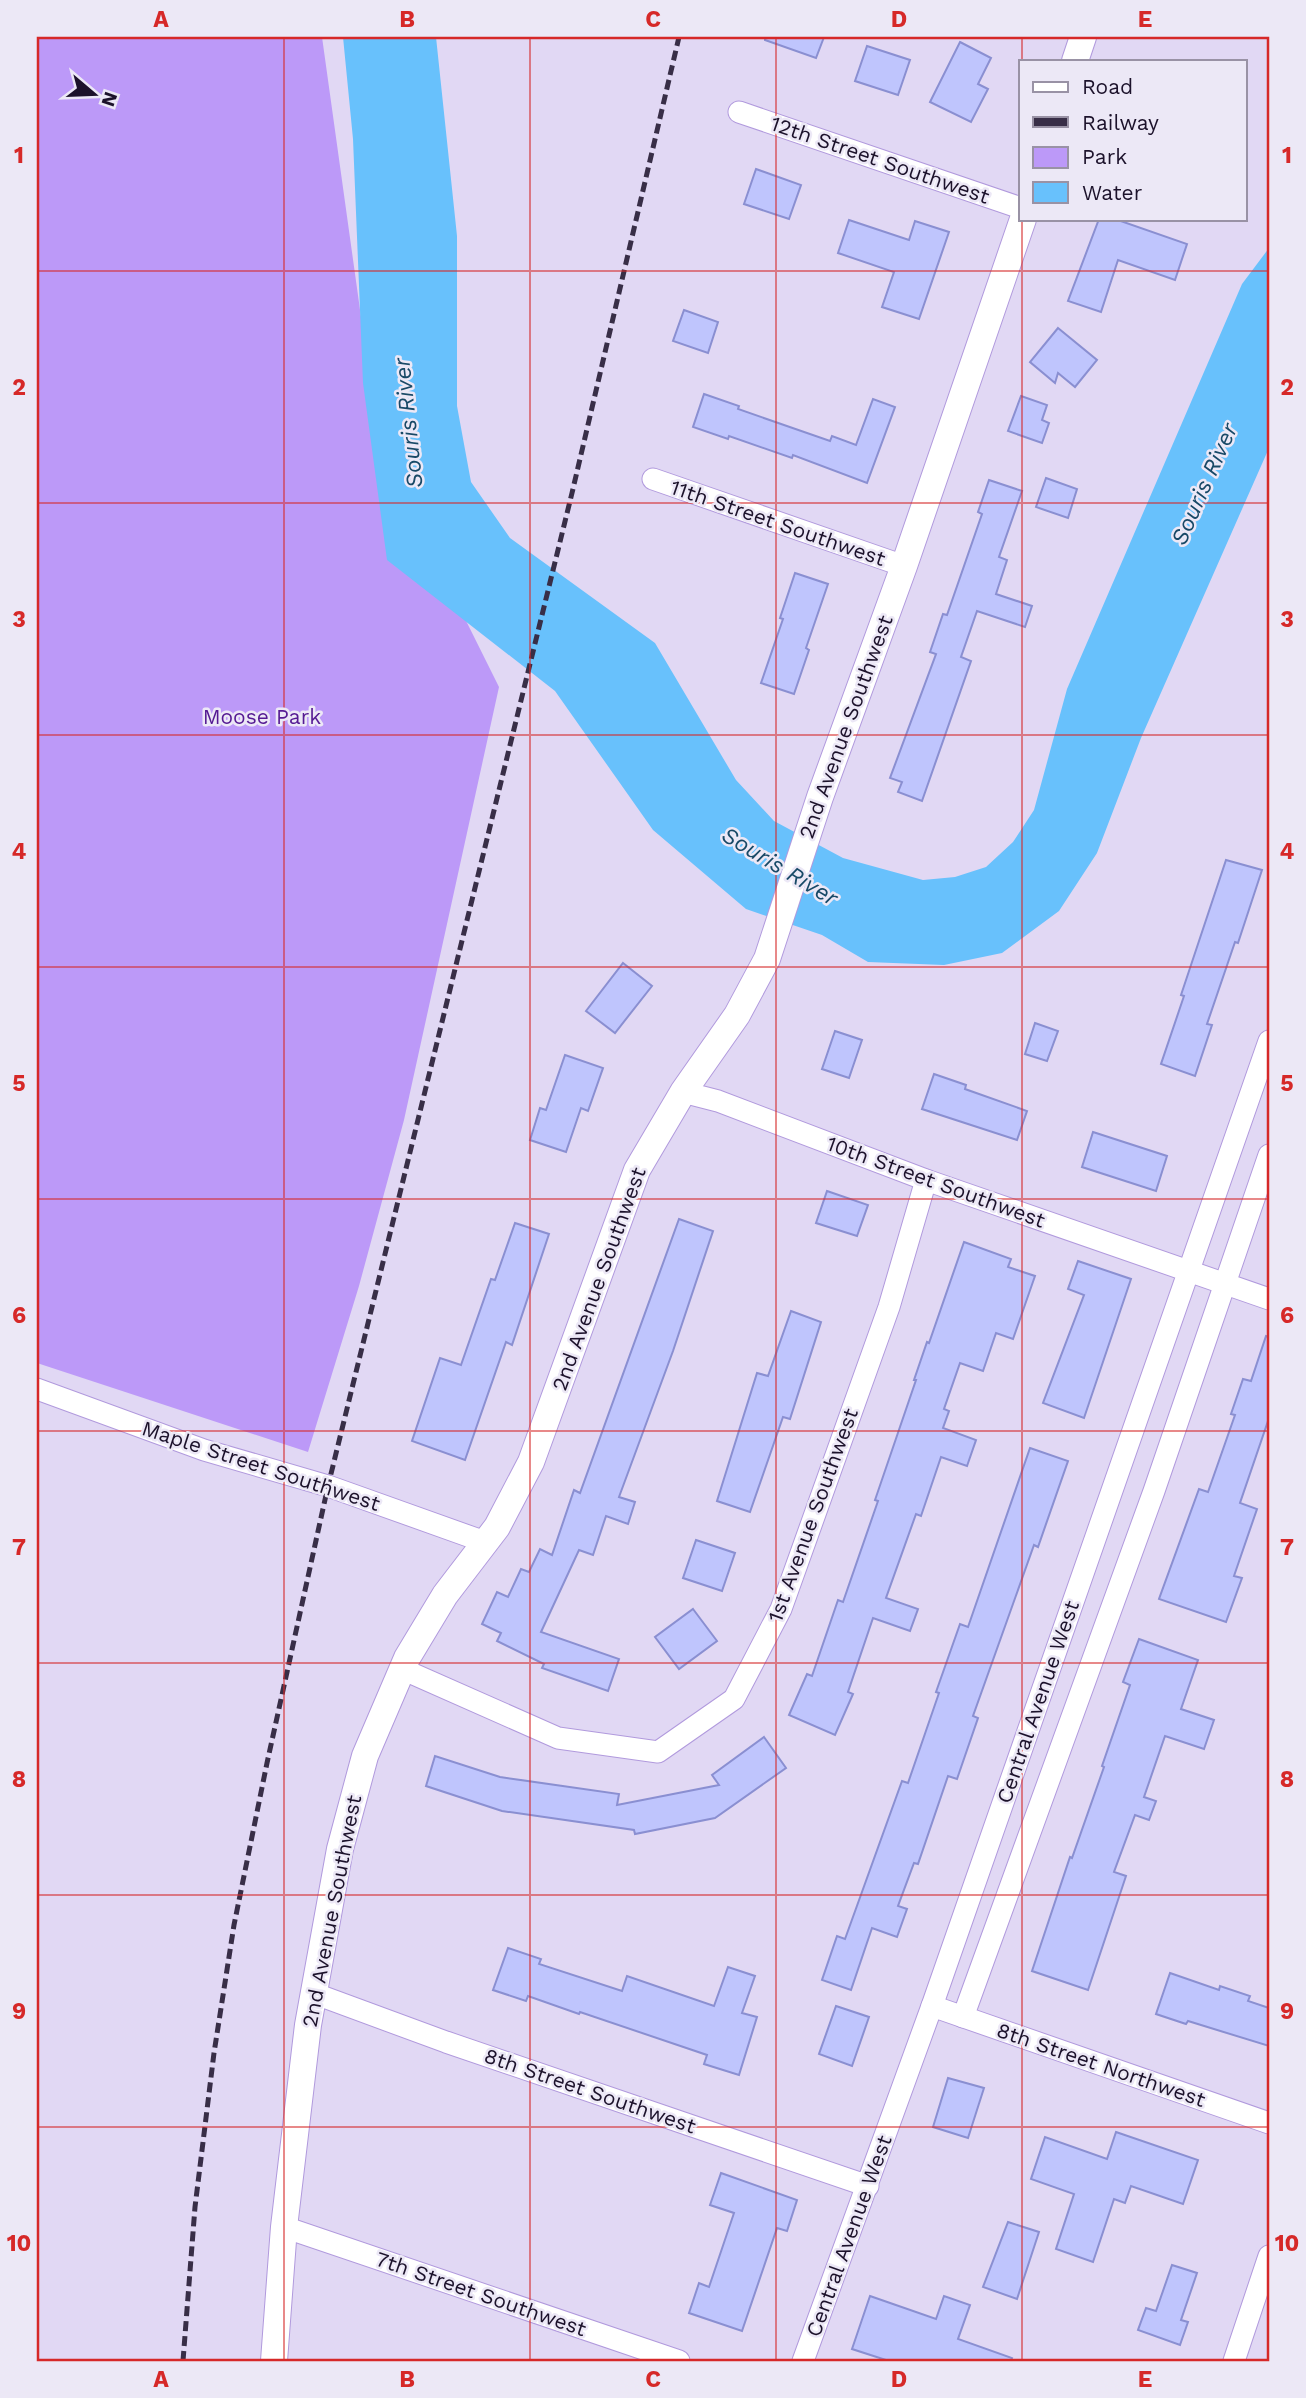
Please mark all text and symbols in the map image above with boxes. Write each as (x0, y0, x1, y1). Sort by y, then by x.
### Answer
text: A (153, 6, 169, 33)
text: B (399, 6, 415, 33)
text: C (645, 6, 661, 33)
text: D (891, 6, 907, 33)
text: E (1138, 6, 1152, 33)
north arrow (60, 60, 130, 130)
legend (1019, 60, 1246, 220)
text: Road (1082, 74, 1133, 99)
text: N (96, 89, 123, 110)
street label: 12th Street Southwest (768, 110, 993, 209)
text: Railway (1082, 110, 1159, 135)
text: 1 (14, 142, 24, 169)
text: 1 (1282, 142, 1292, 169)
text: Park (1082, 144, 1127, 169)
text: Water (1082, 180, 1143, 205)
water label: Souris River (388, 355, 429, 489)
text: 2 (12, 374, 26, 401)
text: 2 (1280, 374, 1294, 401)
water label: Souris River (1166, 418, 1244, 549)
street label: 11th Street Southwest (667, 474, 889, 571)
text: 3 (12, 606, 26, 633)
text: 3 (1280, 606, 1294, 633)
street label: 2nd Avenue Southwest (793, 611, 898, 842)
park label: Moose Park (203, 704, 321, 729)
water label: Souris River (717, 821, 844, 912)
text: 4 (12, 838, 27, 865)
text: 4 (1280, 838, 1295, 865)
text: 5 (12, 1070, 26, 1097)
text: 5 (1280, 1070, 1294, 1097)
street label: 10th Street Southwest (824, 1130, 1049, 1233)
street label: 2nd Avenue Southwest (546, 1163, 651, 1394)
text: 6 (12, 1302, 26, 1329)
text: 6 (1280, 1302, 1294, 1329)
street label: 1st Avenue Southwest (762, 1404, 863, 1625)
street label: Maple Street Southwest (139, 1415, 384, 1516)
text: 7 (12, 1534, 26, 1561)
text: 7 (1280, 1534, 1294, 1561)
street label: Central Avenue West (991, 1597, 1084, 1806)
text: 8 (12, 1766, 26, 1793)
text: 8 (1280, 1766, 1294, 1793)
street label: 2nd Avenue Southwest (297, 1792, 366, 2029)
text: 9 (12, 1998, 26, 2025)
text: 9 (1280, 1998, 1294, 2025)
street label: 8th Street Northwest (994, 2017, 1209, 2112)
street label: 8th Street Southwest (481, 2043, 699, 2139)
street label: Central Avenue West (800, 2131, 897, 2340)
text: 10 (7, 2230, 31, 2257)
text: 10 (1275, 2230, 1299, 2257)
street label: 7th Street Southwest (373, 2246, 590, 2341)
text: A (153, 2366, 169, 2393)
text: B (399, 2366, 415, 2393)
text: C (645, 2366, 661, 2393)
text: D (891, 2366, 907, 2393)
text: E (1138, 2366, 1152, 2393)

